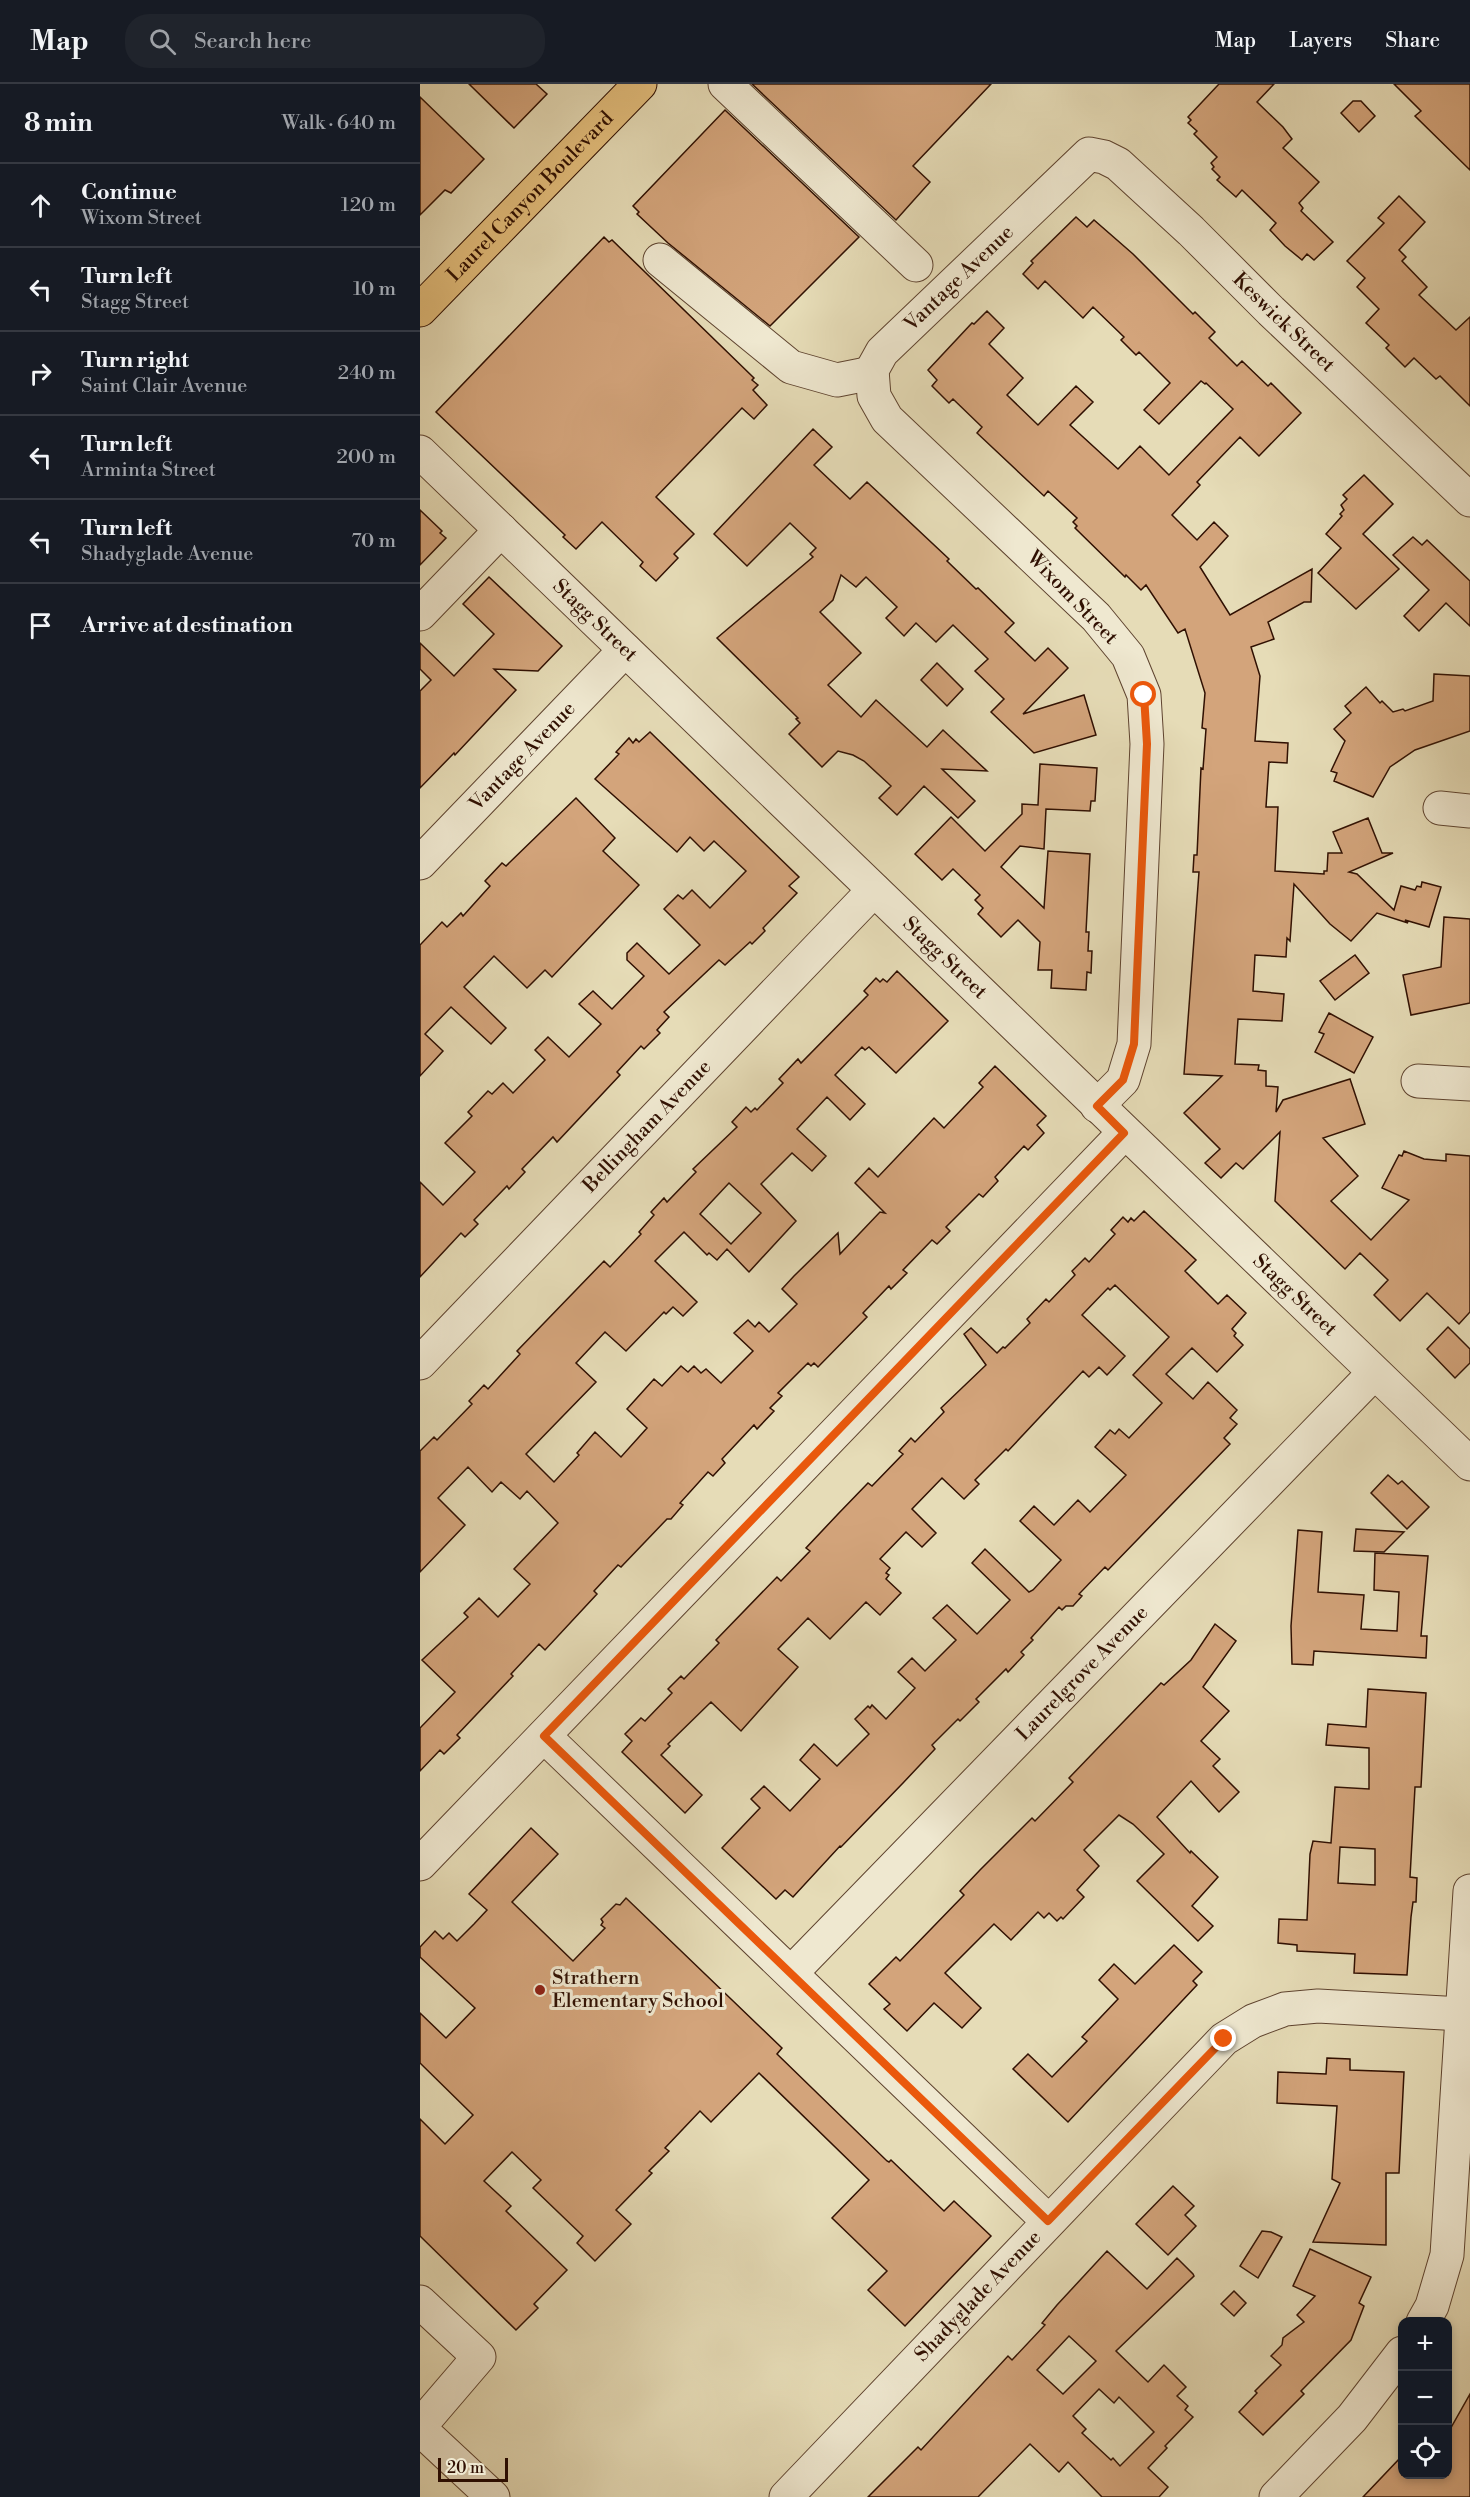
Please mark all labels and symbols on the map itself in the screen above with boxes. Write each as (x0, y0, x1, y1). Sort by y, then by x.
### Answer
street label: Laurel Canyon Boulevard (442, 106, 619, 287)
street label: Vantage Avenue (898, 220, 1019, 337)
street label: Keswick Street (1227, 267, 1340, 378)
street label: Wixom Street (1020, 545, 1123, 650)
street label: Stagg Street (547, 574, 643, 667)
route start (1130, 681, 1156, 707)
street label: Vantage Avenue (464, 696, 581, 817)
street label: Stagg Street (897, 911, 993, 1004)
street label: Bellingham Avenue (577, 1055, 717, 1199)
street label: Stagg Street (1247, 1249, 1342, 1342)
street label: Laurelgrove Avenue (1011, 1600, 1154, 1746)
place label: Strathern Elementary School (552, 1966, 724, 2014)
marker: Strathern Elementary School (533, 1983, 547, 1997)
route end (1210, 2025, 1236, 2051)
street label: Shadyglade Avenue (909, 2225, 1047, 2367)
scale bar (438, 2455, 508, 2482)

